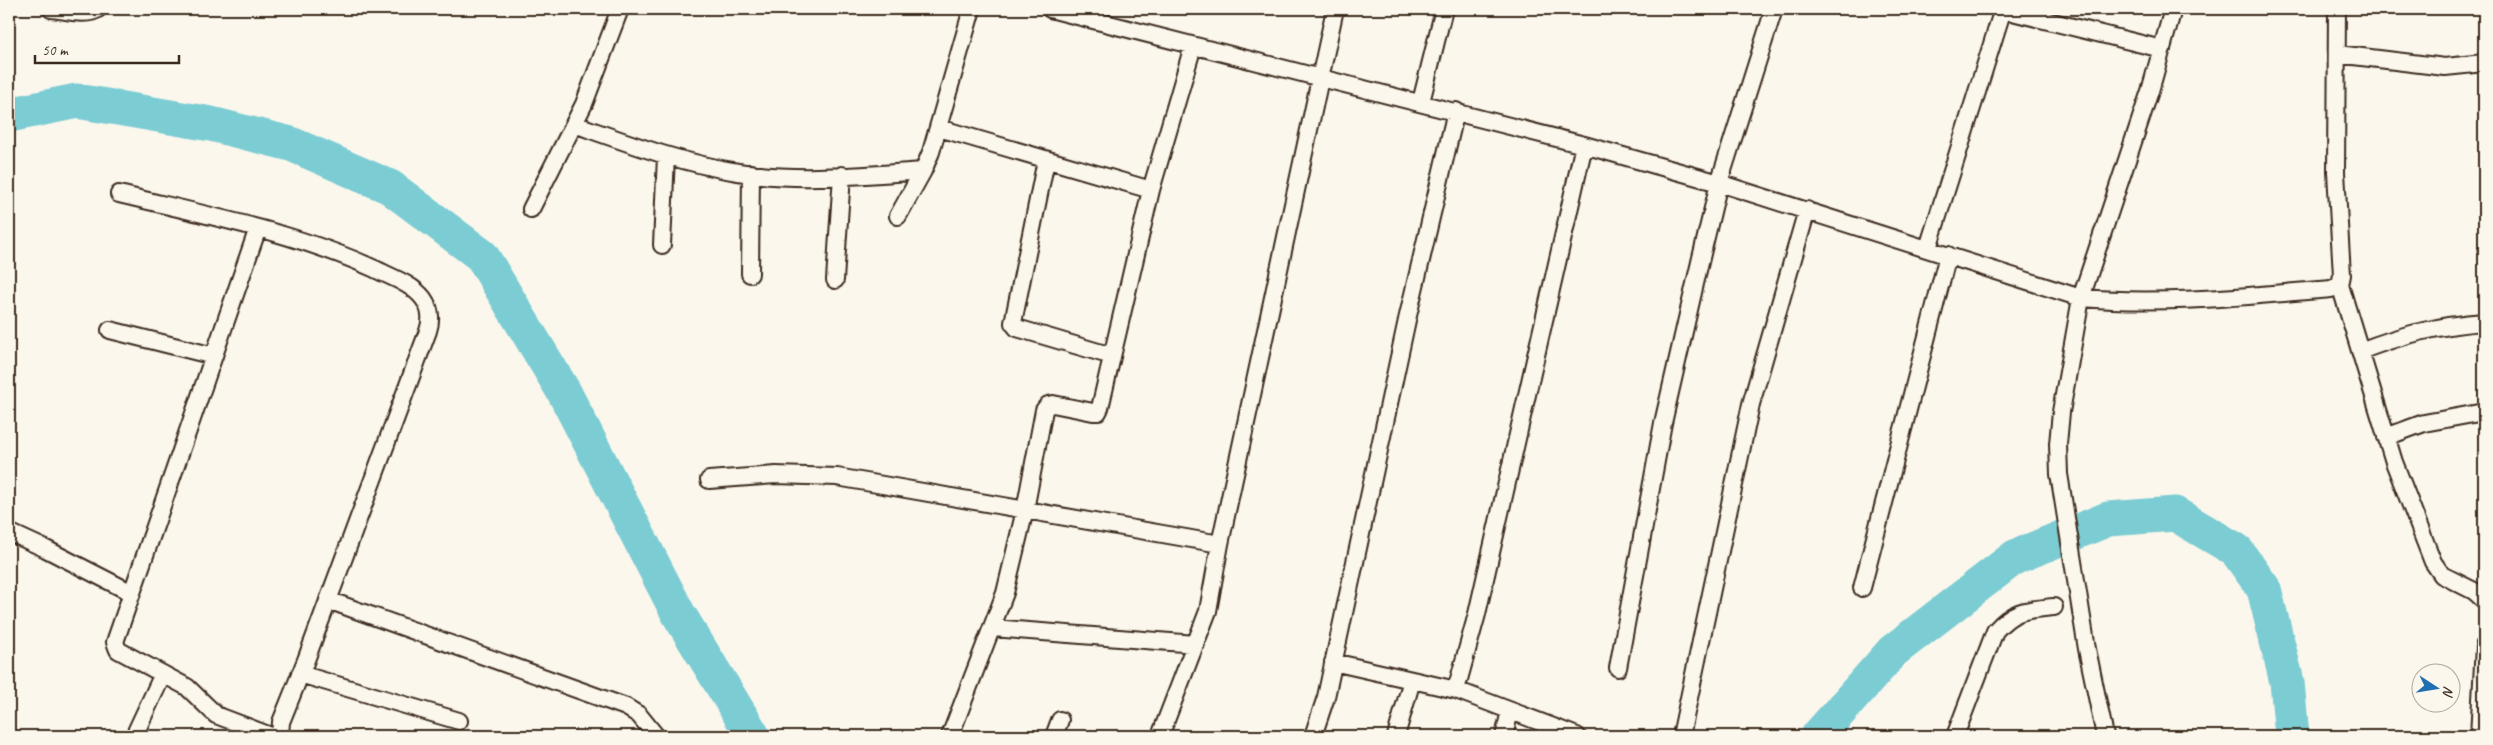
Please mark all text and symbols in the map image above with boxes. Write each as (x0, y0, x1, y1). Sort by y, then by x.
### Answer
scale bar (35, 32, 179, 64)
text: 50 m (42, 41, 69, 60)
north arrow (2410, 662, 2460, 712)
text: N (2439, 685, 2457, 699)

